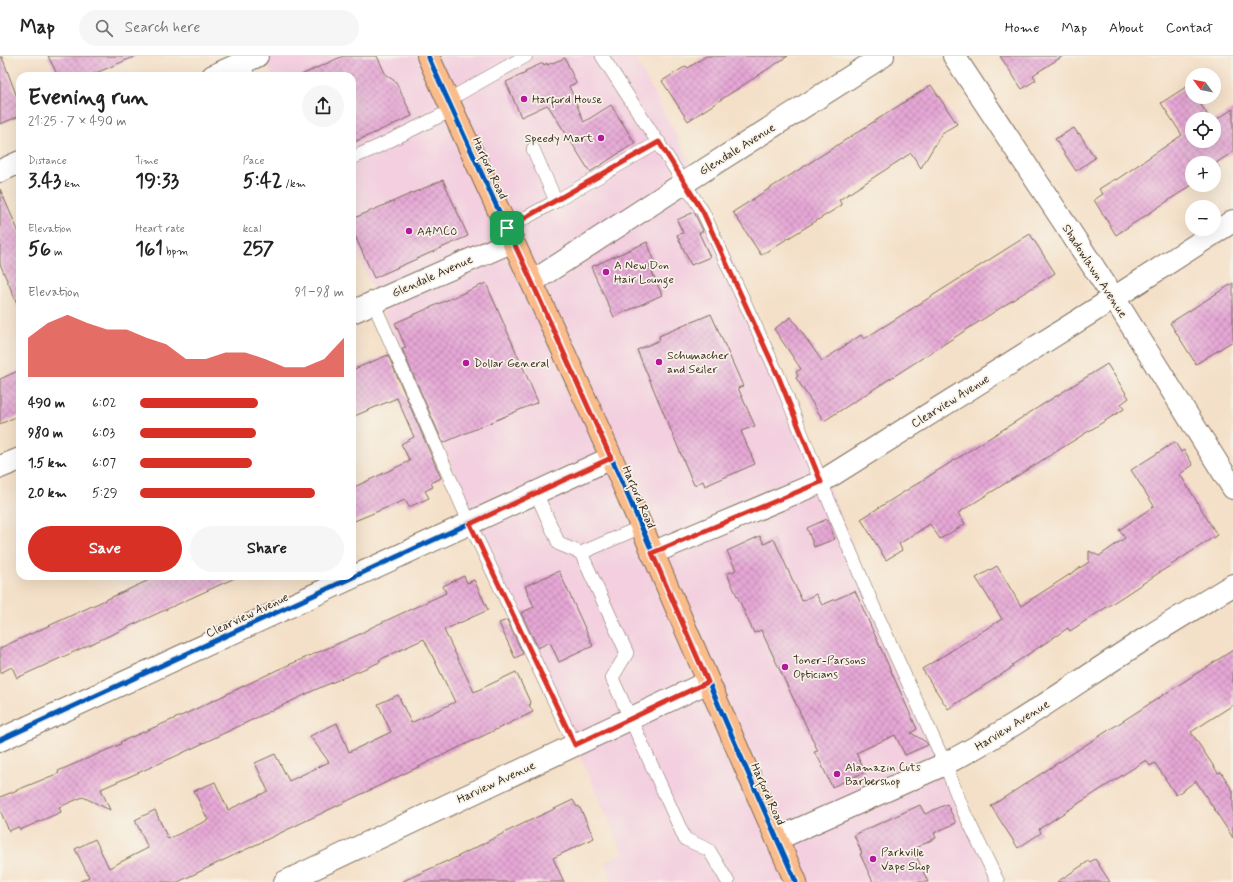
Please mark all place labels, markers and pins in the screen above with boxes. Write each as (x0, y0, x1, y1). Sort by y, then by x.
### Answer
place label: Harford House (532, 92, 603, 109)
marker: Harford House (519, 94, 529, 104)
place label: Speedy Mart (525, 131, 593, 147)
marker: Speedy Mart (596, 133, 606, 143)
pin (490, 211, 524, 245)
place label: AAMCO (417, 224, 457, 240)
marker: AAMCO (404, 226, 414, 236)
place label: A New Don Hair Lounge (614, 258, 674, 289)
marker: A New Don Hair Lounge (601, 267, 611, 277)
place label: Schumacher and Seiler (667, 348, 729, 378)
place label: Dollar General (474, 356, 549, 372)
marker: Schumacher and Seiler (654, 357, 664, 367)
marker: Dollar General (461, 358, 471, 368)
place label: Toner-Parsons Opticians (793, 653, 866, 683)
marker: Toner-Parsons Opticians (780, 662, 790, 672)
place label: Alamazin Cuts Barbershop (845, 760, 921, 790)
marker: Alamazin Cuts Barbershop (832, 769, 842, 779)
place label: Parkville Vape Shop (881, 845, 931, 875)
marker: Parkville Vape Shop (868, 854, 878, 864)

